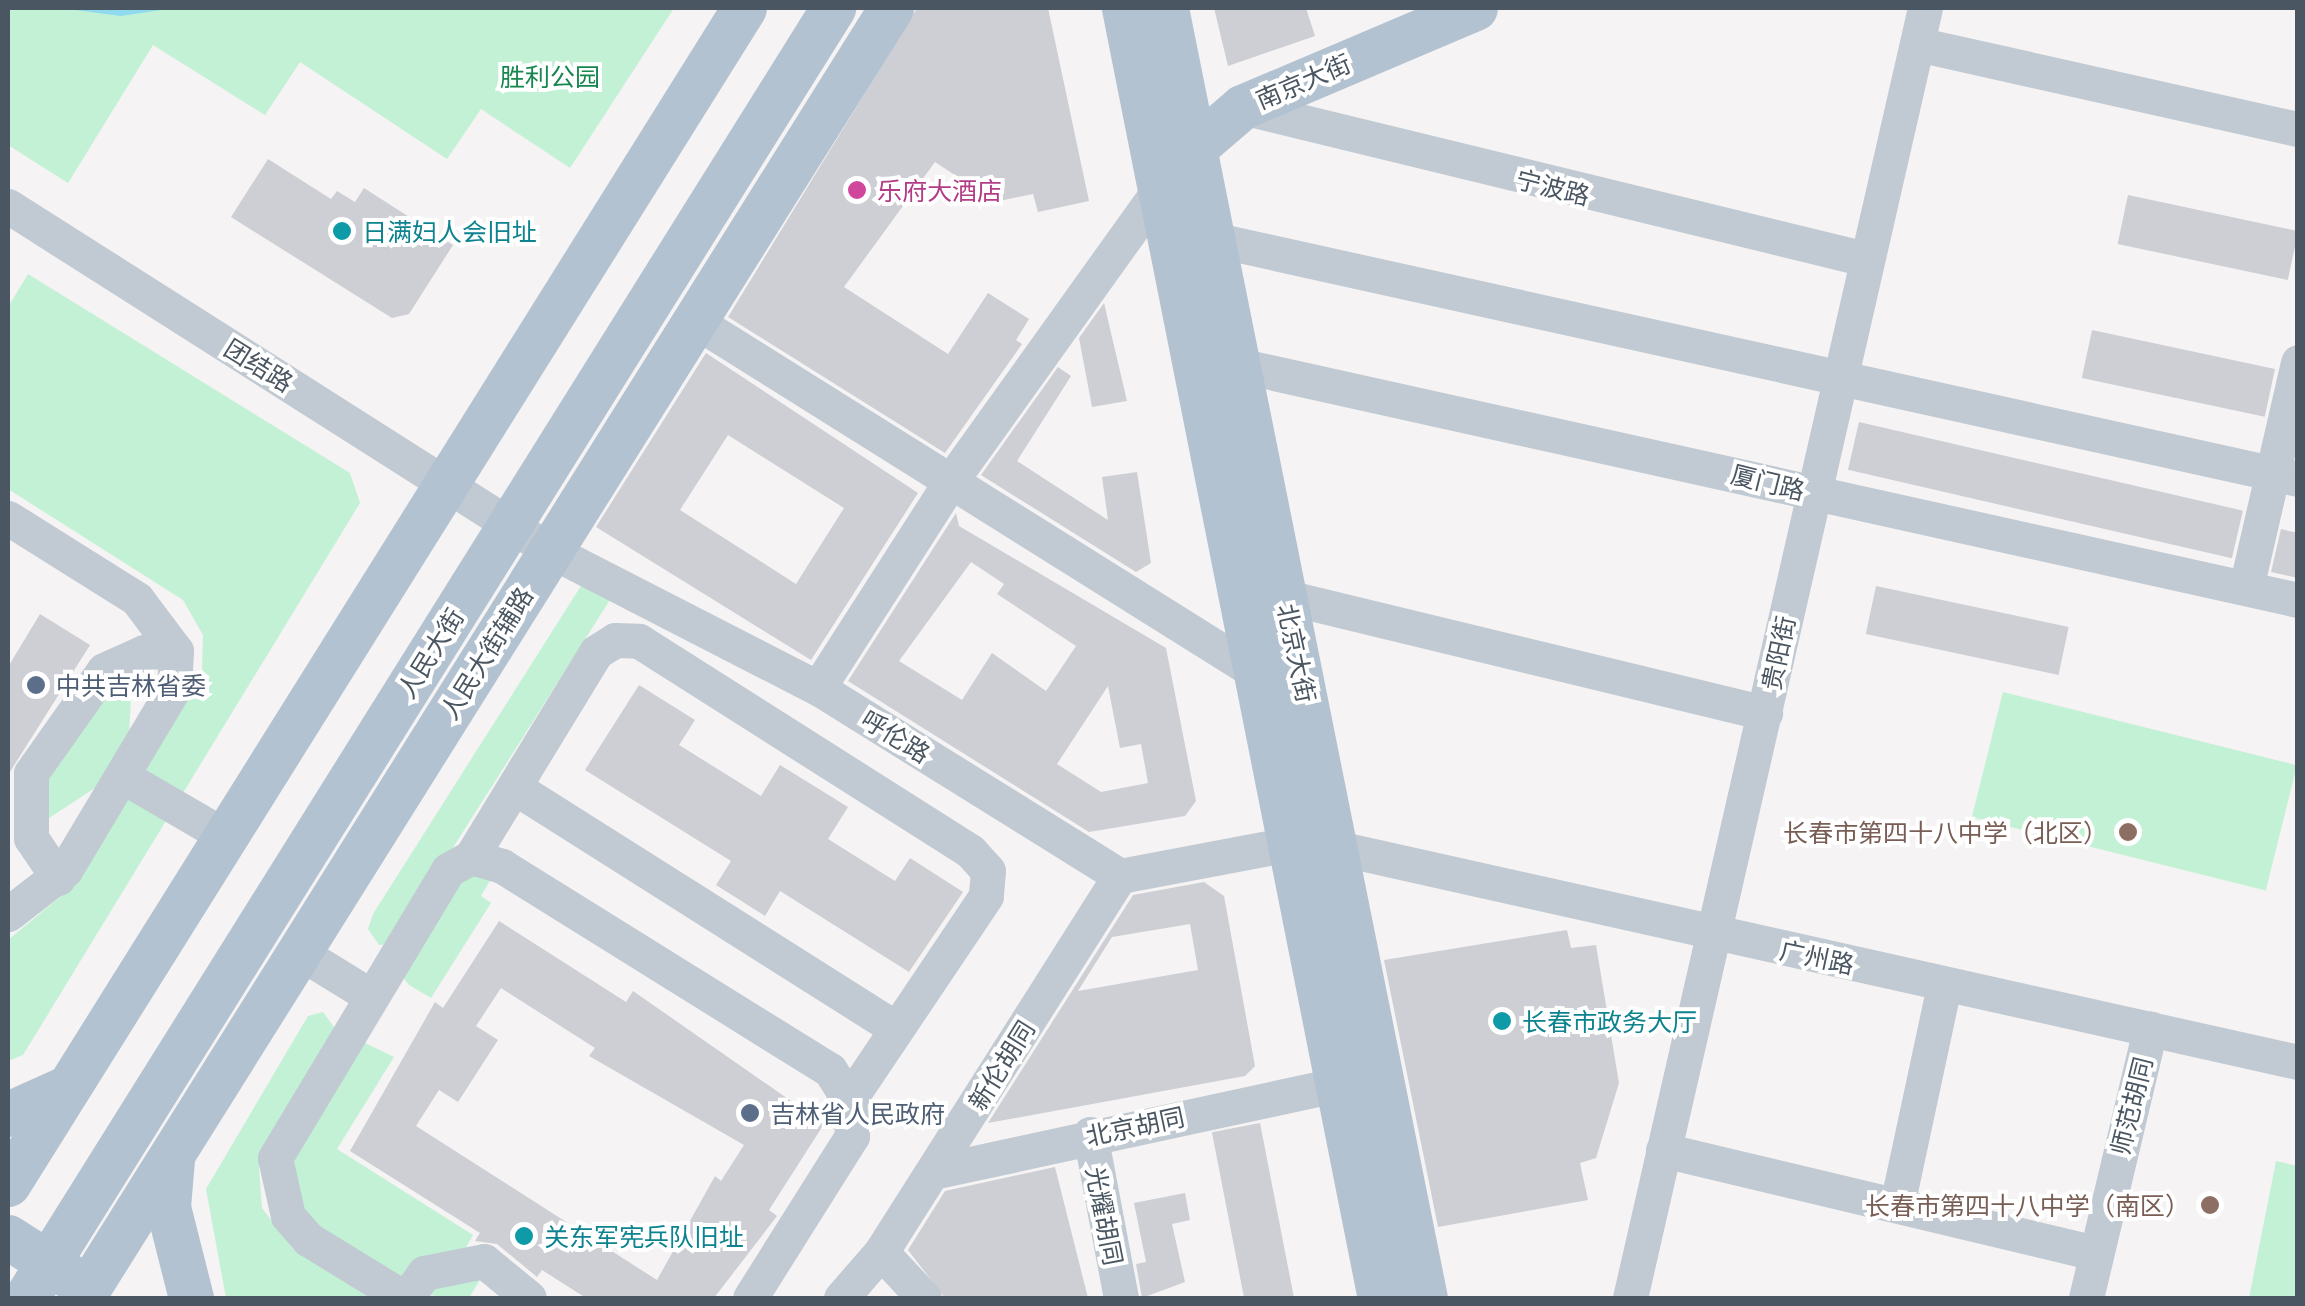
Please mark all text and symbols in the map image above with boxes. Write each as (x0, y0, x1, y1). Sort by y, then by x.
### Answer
street label: 南京大街 (1251, 48, 1355, 114)
park label: 胜利公园 (500, 61, 600, 91)
street label: 宁波路 (1513, 163, 1593, 211)
place label: 乐府大酒店 (877, 175, 1002, 205)
marker: 乐府大酒店 (846, 179, 868, 201)
place label: 日满妇人会旧址 (362, 216, 537, 246)
marker: 日满妇人会旧址 (331, 220, 353, 242)
street label: 团结路 (219, 332, 299, 398)
street label: 厦门路 (1728, 458, 1808, 506)
street label: 人民大街辅路 (434, 581, 538, 725)
street label: 北京大街 (1272, 601, 1322, 705)
street label: 人民大街 (391, 603, 469, 703)
street label: 贵阳街 (1756, 613, 1800, 693)
place label: 中共吉林省委 (56, 670, 206, 700)
marker: 中共吉林省委 (25, 674, 47, 696)
street label: 呼伦路 (856, 703, 936, 769)
place label: 长春市第四十八中学（北区） (1783, 817, 2108, 847)
marker: 长春市第四十八中学（北区） (2117, 821, 2139, 843)
street label: 广州路 (1777, 935, 1857, 979)
place label: 长春市政务大厅 (1522, 1006, 1697, 1036)
marker: 长春市政务大厅 (1491, 1010, 1513, 1032)
street label: 新伦胡同 (962, 1015, 1040, 1115)
street label: 师范胡同 (2104, 1054, 2158, 1158)
place label: 吉林省人民政府 (770, 1098, 945, 1128)
street label: 北京胡同 (1083, 1101, 1187, 1151)
marker: 吉林省人民政府 (739, 1102, 761, 1124)
street label: 光耀胡同 (1081, 1164, 1129, 1268)
place label: 长春市第四十八中学（南区） (1865, 1190, 2190, 1220)
marker: 长春市第四十八中学（南区） (2199, 1194, 2221, 1216)
place label: 关东军宪兵队旧址 (544, 1221, 744, 1251)
marker: 关东军宪兵队旧址 (513, 1225, 535, 1247)

